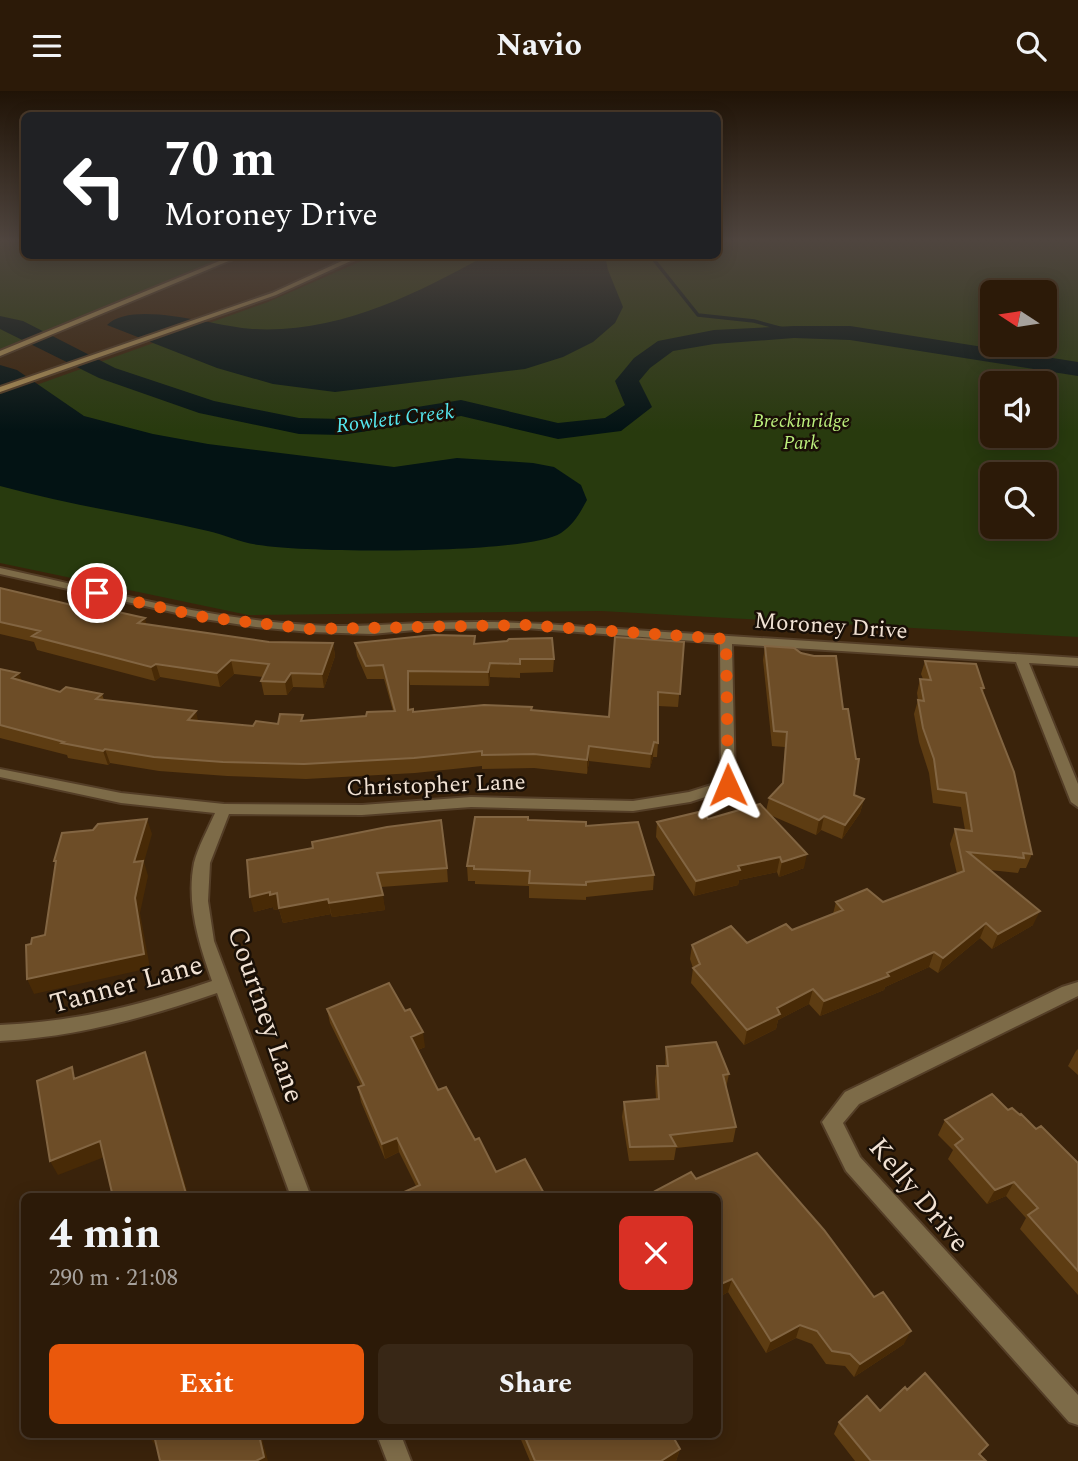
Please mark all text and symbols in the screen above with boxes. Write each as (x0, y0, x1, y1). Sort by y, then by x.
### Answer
text: Navio (496, 21, 582, 70)
icon: menu (28, 27, 66, 65)
icon: search (1012, 27, 1050, 65)
text: 70 m (164, 123, 275, 198)
icon: left (49, 140, 140, 231)
text: Moroney Drive (164, 191, 378, 240)
north arrow (980, 280, 1057, 357)
map controls (980, 280, 1057, 539)
button: sound (980, 371, 1057, 448)
water label: Rowlett Creek (334, 396, 456, 442)
park label: Breckinridge Park (752, 407, 850, 458)
button: search (980, 462, 1057, 539)
pin (67, 563, 127, 623)
icon: arrive (78, 574, 116, 612)
street label: Moroney Drive (753, 604, 909, 649)
position arrow (691, 748, 765, 822)
street label: Christopher Lane (346, 765, 526, 806)
street label: Courtney Lane (215, 921, 316, 1108)
street label: Tanner Lane (45, 943, 208, 1026)
street label: Kelly Drive (858, 1128, 980, 1262)
text: 4 min (49, 1203, 161, 1266)
button: close (619, 1216, 693, 1290)
text: 290 m · 21:08 (49, 1261, 178, 1296)
button: Exit (49, 1344, 364, 1424)
button: Share (378, 1344, 693, 1424)

